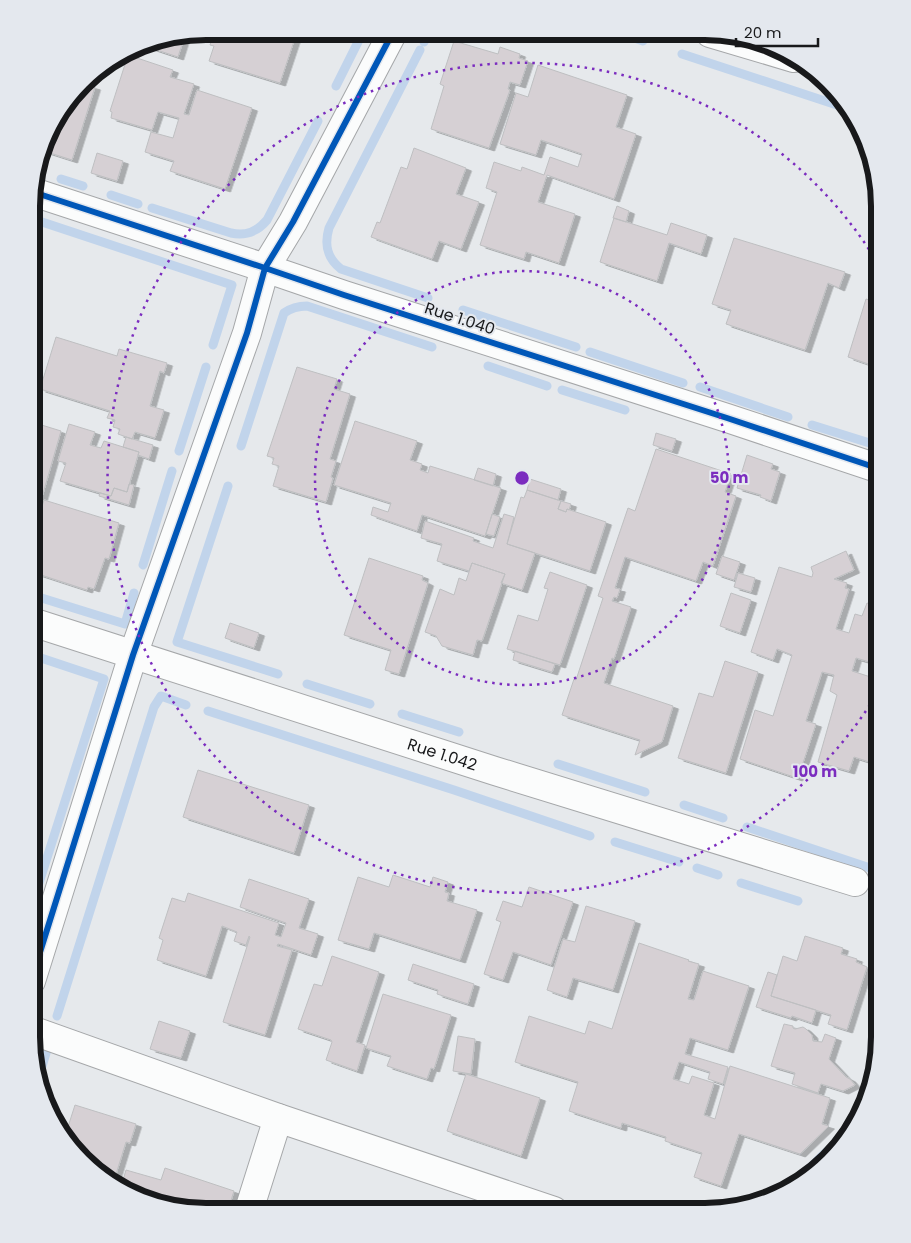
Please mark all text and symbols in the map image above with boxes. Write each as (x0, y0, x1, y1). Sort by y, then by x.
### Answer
scale bar (736, 15, 818, 47)
text: 20 m (744, 22, 782, 43)
street label: Rue 1.040 (422, 296, 498, 341)
text: 50 m (710, 467, 748, 488)
centre of rings (513, 469, 531, 487)
street label: Rue 1.042 (404, 733, 480, 776)
text: 100 m (793, 761, 837, 782)

